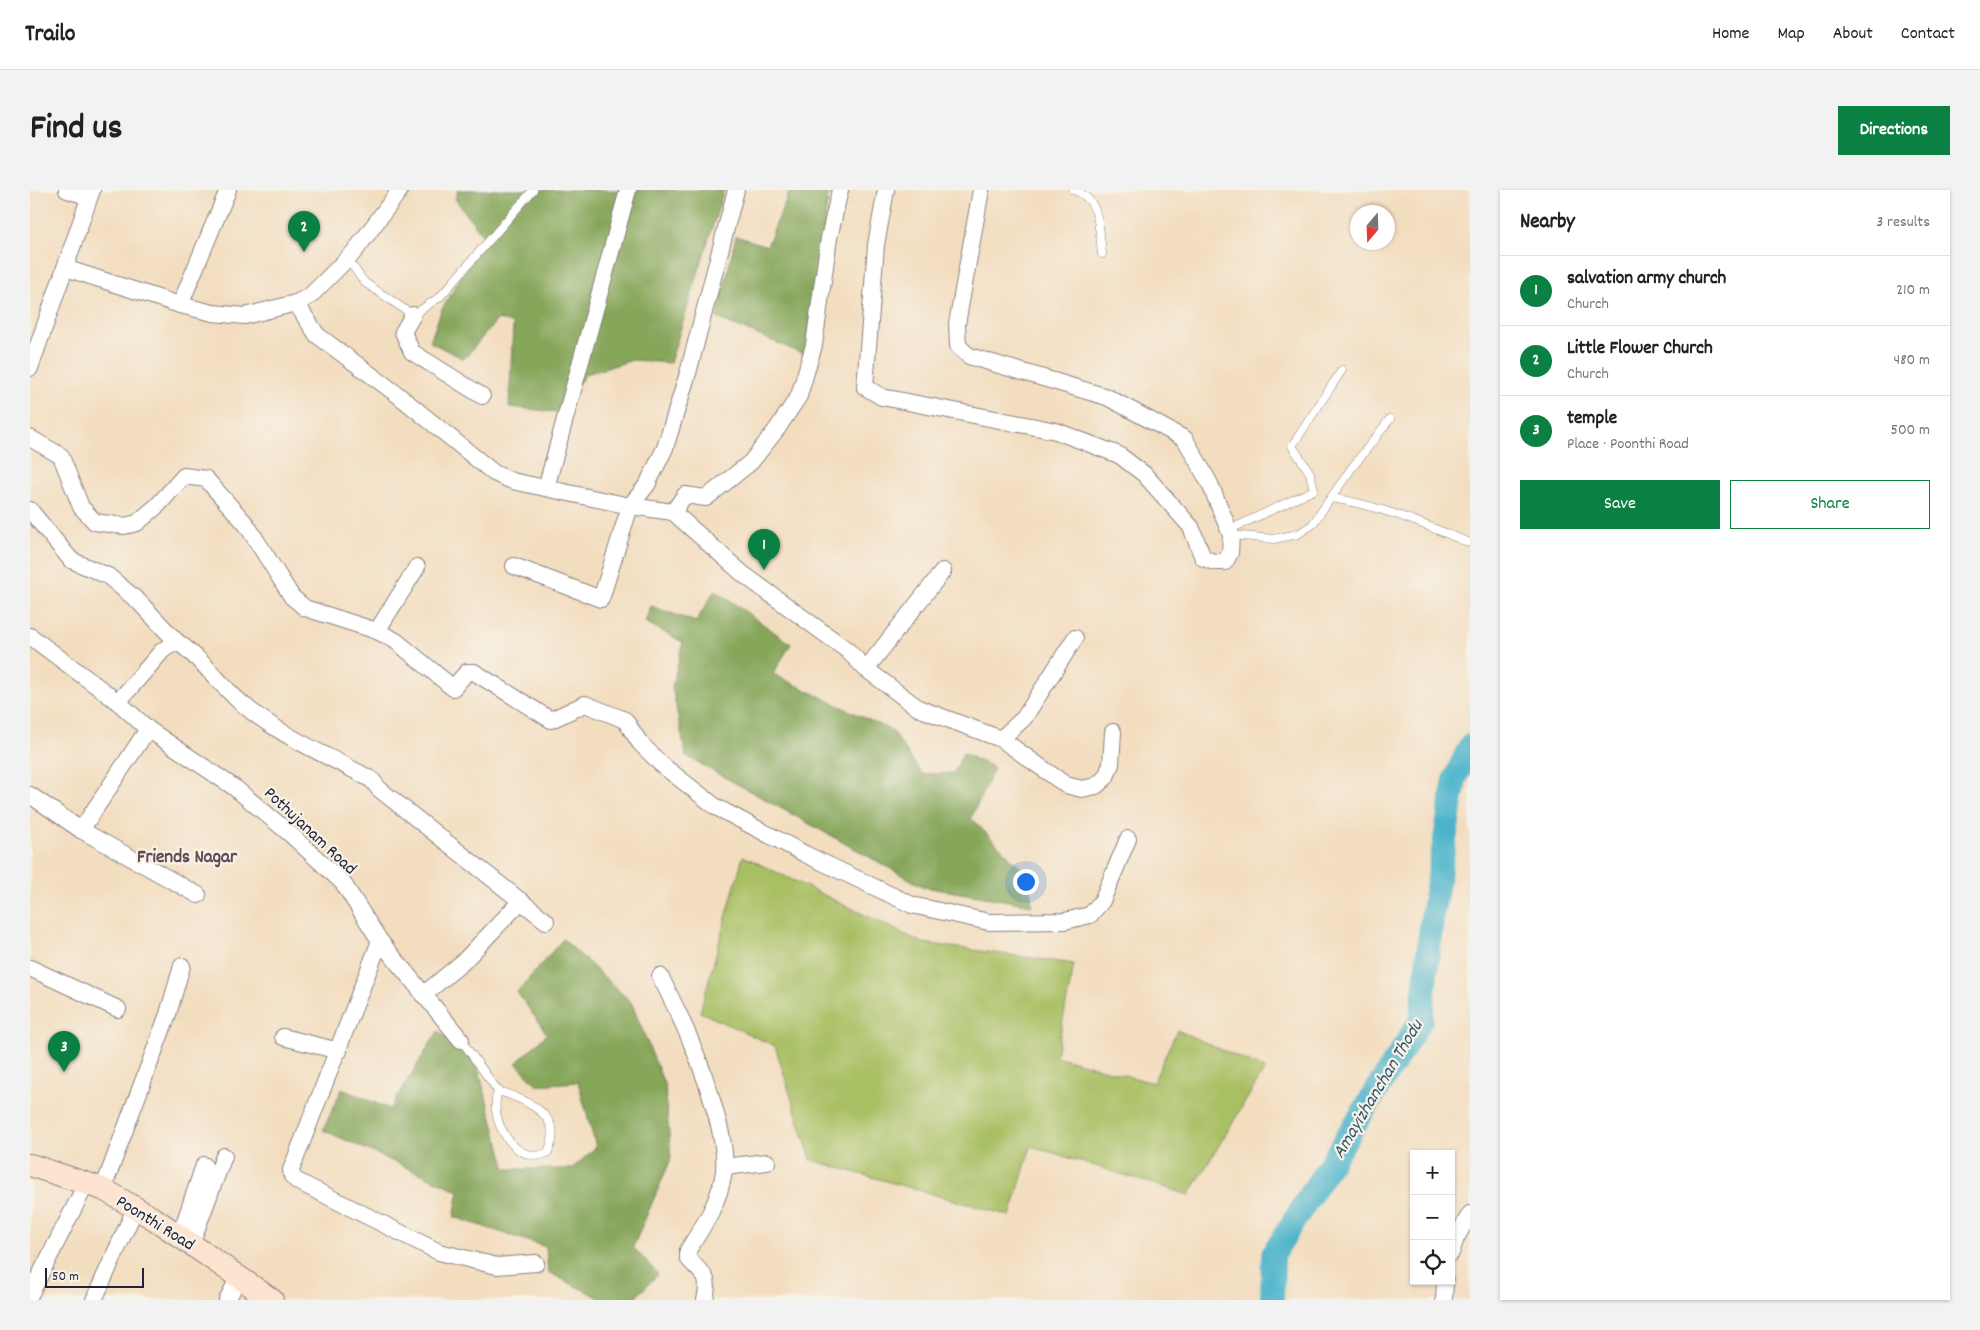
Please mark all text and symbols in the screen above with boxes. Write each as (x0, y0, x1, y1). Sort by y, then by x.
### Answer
text: Trailo (25, 18, 76, 52)
text: Home (1712, 22, 1749, 47)
text: Map (1777, 22, 1805, 47)
text: About (1833, 22, 1873, 47)
text: Contact (1901, 22, 1955, 47)
text: Find us (30, 105, 122, 155)
button: Directions (1838, 106, 1950, 155)
north arrow (1350, 205, 1395, 250)
text: Nearby (1520, 208, 1575, 238)
pin: 2 (288, 211, 320, 252)
text: 3 results (1876, 211, 1930, 234)
text: salvation army church (1567, 266, 1726, 293)
text: 1 (1534, 279, 1538, 302)
text: 210 m (1896, 279, 1930, 302)
text: Church (1567, 293, 1609, 316)
text: Little Flower Church (1567, 336, 1713, 363)
text: 2 (1533, 349, 1540, 372)
text: 480 m (1894, 349, 1930, 372)
text: Church (1567, 363, 1609, 386)
text: temple (1567, 406, 1617, 433)
text: 3 (1532, 419, 1540, 442)
text: 500 m (1890, 419, 1930, 442)
text: Place · Poonthi Road (1567, 433, 1689, 456)
button: Save (1520, 480, 1720, 529)
button: Share (1730, 480, 1930, 529)
pin: 1 (748, 529, 780, 570)
street label: Pothujanam Road (257, 782, 361, 882)
district label: Friends Nagar (137, 845, 238, 872)
your location (1013, 869, 1039, 895)
water label: Amayizhanchan Thodu (1327, 1014, 1432, 1164)
pin: 3 (48, 1031, 80, 1072)
map controls (1410, 1150, 1455, 1285)
button: + (1410, 1150, 1455, 1195)
street label: Poonthi Road (111, 1190, 199, 1258)
button: − (1410, 1195, 1455, 1240)
button: locate (1410, 1240, 1455, 1285)
scale bar (45, 1265, 144, 1288)
text: 50 m (52, 1267, 79, 1287)

